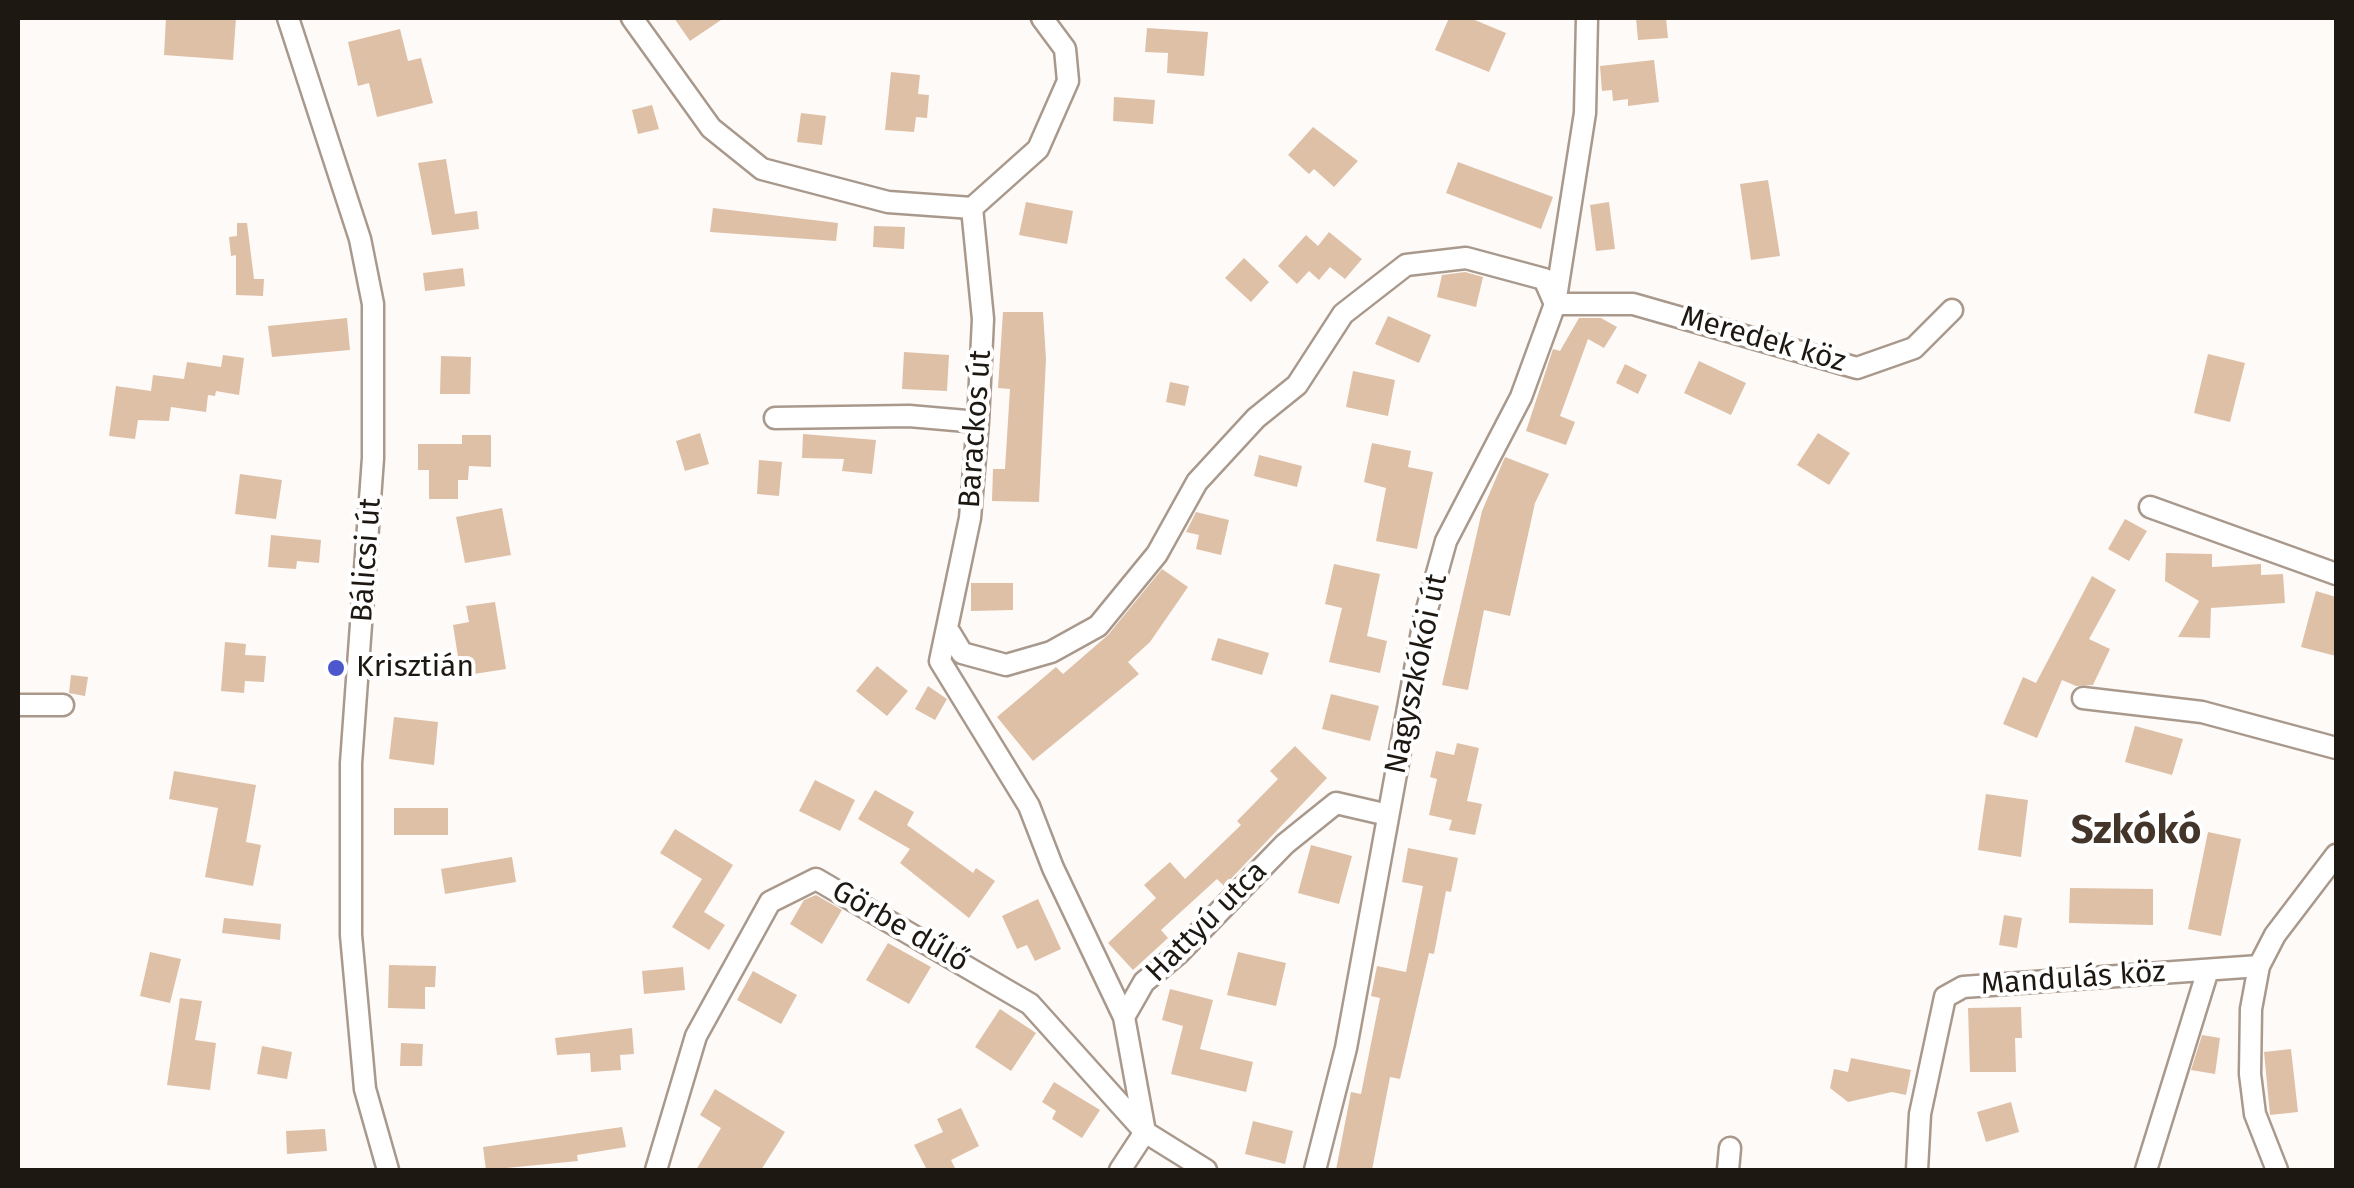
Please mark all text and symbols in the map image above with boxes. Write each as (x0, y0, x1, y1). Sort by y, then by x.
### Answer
street label: Meredek köz (1676, 299, 1850, 381)
street label: Barackos út (953, 349, 999, 509)
street label: Bálicsi út (345, 497, 389, 623)
street label: Nagyszkókói út (1378, 571, 1456, 777)
place label: Krisztián (356, 650, 474, 686)
marker: Krisztián (325, 657, 347, 679)
district label: Szkókó (2071, 808, 2201, 856)
street label: Hattyú utca (1139, 854, 1275, 990)
street label: Görbe dűlő (825, 873, 975, 981)
street label: Mandulás köz (1980, 955, 2166, 1003)

